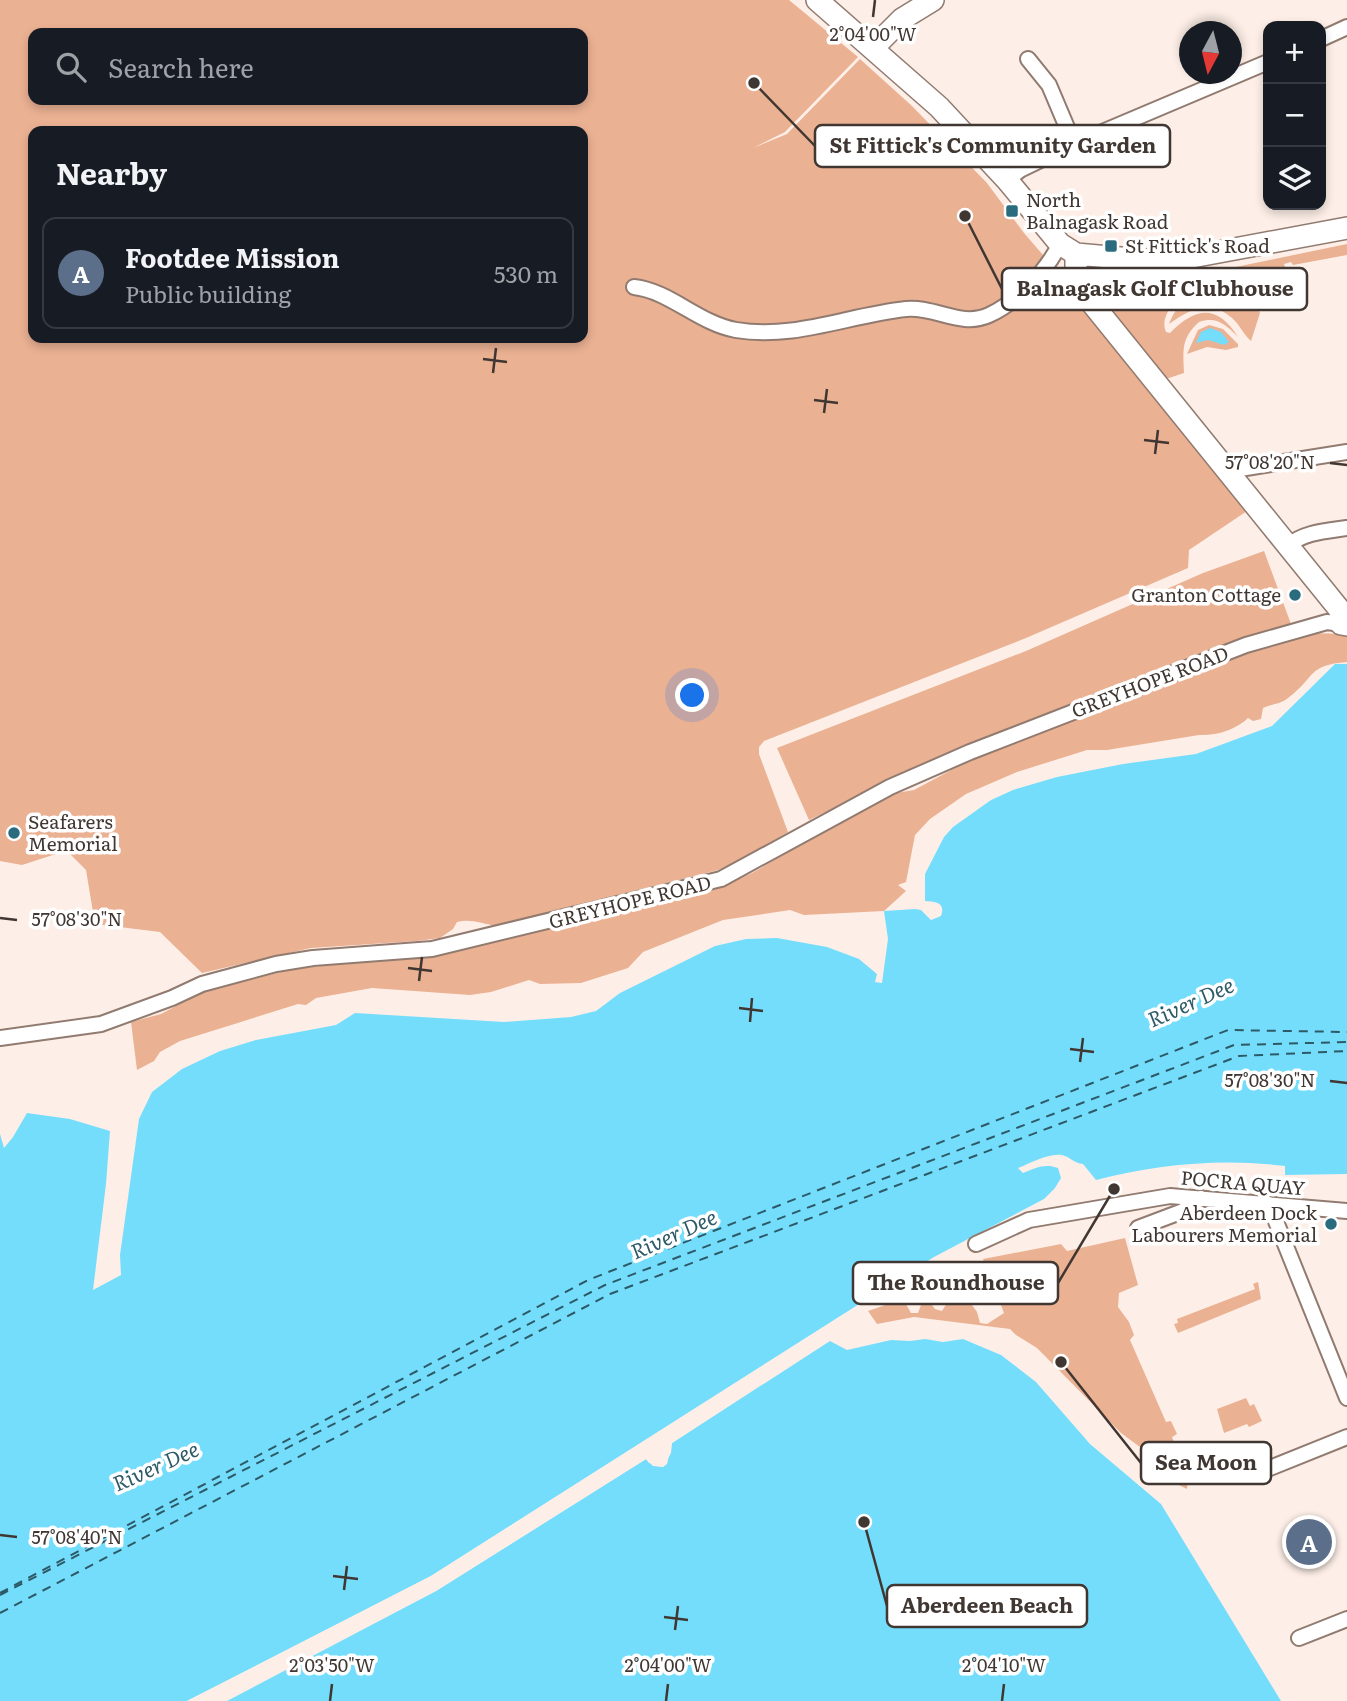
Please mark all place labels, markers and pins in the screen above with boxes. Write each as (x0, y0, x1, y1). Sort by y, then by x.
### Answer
callout: St Fittick's Community Garden (815, 125, 1170, 167)
place label: North Balnagask Road (1026, 185, 1169, 235)
marker: North Balnagask Road (1004, 203, 1020, 219)
place label: St Fittick's Road (1125, 231, 1270, 259)
marker: St Fittick's Road (1103, 238, 1119, 254)
callout: Balnagask Golf Clubhouse (1002, 268, 1307, 310)
place label: Granton Cottage (1131, 580, 1281, 608)
marker: Granton Cottage (1287, 587, 1303, 603)
place label: Seafarers Memorial (28, 807, 118, 857)
marker: Seafarers Memorial (6, 825, 22, 841)
place label: Aberdeen Dock Labourers Memorial (1131, 1198, 1317, 1248)
marker: Aberdeen Dock Labourers Memorial (1323, 1216, 1339, 1232)
callout: The Roundhouse (853, 1262, 1058, 1304)
callout: Sea Moon (1141, 1442, 1271, 1484)
pin: A (1286, 1516, 1332, 1568)
callout: Aberdeen Beach (887, 1585, 1087, 1627)

